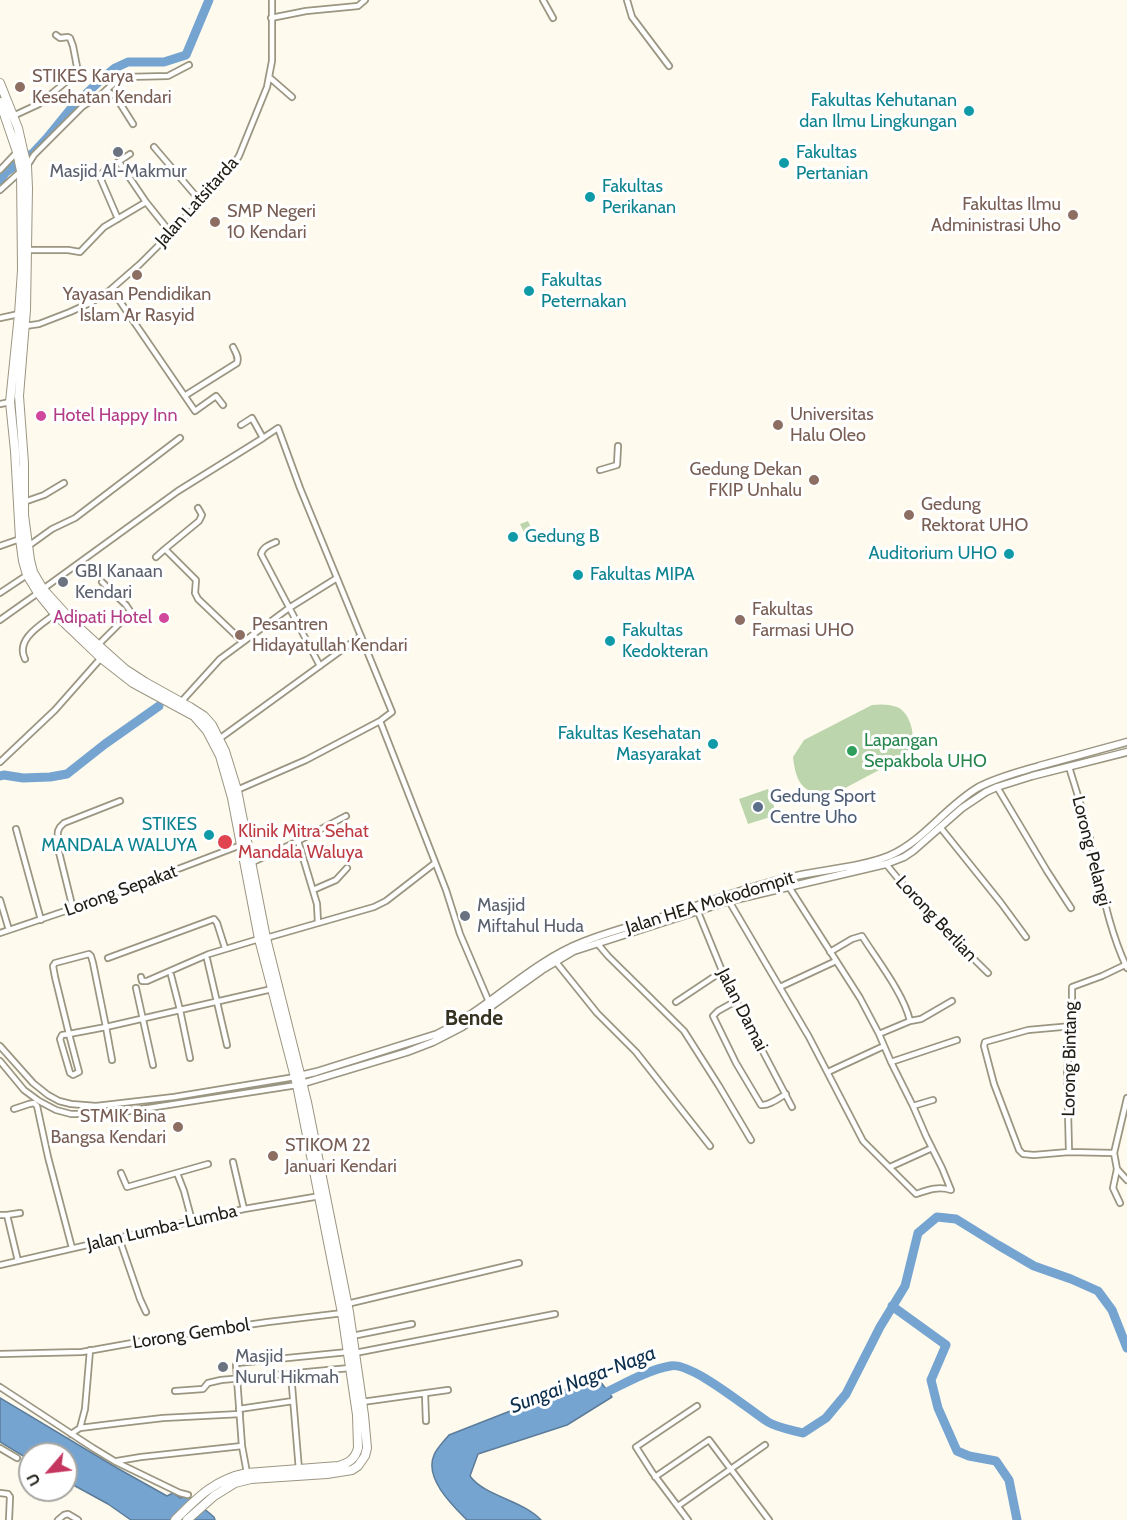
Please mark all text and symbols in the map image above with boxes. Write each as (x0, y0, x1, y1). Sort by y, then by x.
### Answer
place label: STIKES Karya Kesehatan Kendari (32, 66, 171, 109)
marker: STIKES Karya Kesehatan Kendari (13, 80, 27, 94)
place label: Fakultas Kehutanan dan Ilmu Lingkungan (799, 90, 957, 132)
marker: Fakultas Kehutanan dan Ilmu Lingkungan (962, 104, 976, 118)
place label: Fakultas Pertanian (796, 142, 868, 184)
marker: Masjid Al-Makmur (111, 145, 125, 159)
street label: Jalan Latsitarda (151, 153, 243, 251)
marker: Fakultas Pertanian (777, 156, 791, 170)
place label: Masjid Al-Makmur (49, 161, 187, 183)
place label: Fakultas Perikanan (602, 176, 676, 219)
marker: Fakultas Perikanan (583, 190, 597, 204)
place label: Fakultas Ilmu Administrasi Uho (931, 194, 1061, 236)
place label: SMP Negeri 10 Kendari (227, 201, 316, 244)
marker: Fakultas Ilmu Administrasi Uho (1066, 208, 1080, 222)
marker: SMP Negeri 10 Kendari (208, 215, 222, 229)
marker: Yayasan Pendidikan Islam Ar Rasyid (130, 268, 144, 282)
place label: Fakultas Peternakan (541, 270, 627, 312)
place label: Yayasan Pendidikan Islam Ar Rasyid (63, 284, 211, 326)
marker: Fakultas Peternakan (522, 284, 536, 298)
place label: Universitas Halu Oleo (790, 404, 874, 446)
place label: Hotel Happy Inn (53, 405, 177, 427)
marker: Hotel Happy Inn (34, 409, 48, 423)
marker: Universitas Halu Oleo (771, 418, 785, 432)
place label: Gedung Dekan FKIP Unhalu (689, 459, 802, 502)
marker: Gedung Dekan FKIP Unhalu (807, 473, 821, 487)
place label: Gedung Rektorat UHO (921, 494, 1028, 536)
marker: Gedung Rektorat UHO (902, 508, 916, 522)
place label: Gedung B (525, 526, 599, 548)
marker: Gedung B (506, 530, 520, 544)
place label: Auditorium UHO (869, 543, 997, 565)
marker: Auditorium UHO (1002, 547, 1016, 561)
place label: GBI Kanaan Kendari (75, 561, 163, 604)
place label: Fakultas MIPA (590, 564, 695, 586)
marker: Fakultas MIPA (571, 568, 585, 582)
marker: GBI Kanaan Kendari (56, 575, 70, 589)
place label: Fakultas Farmasi UHO (752, 599, 854, 642)
place label: Adipati Hotel (53, 607, 152, 629)
marker: Adipati Hotel (157, 611, 171, 625)
marker: Fakultas Farmasi UHO (733, 613, 747, 627)
place label: Pesantren Hidayatullah Kendari (252, 614, 408, 656)
place label: Fakultas Kedokteran (622, 620, 708, 662)
marker: Pesantren Hidayatullah Kendari (233, 628, 247, 642)
marker: Fakultas Kedokteran (603, 634, 617, 648)
place label: Fakultas Kesehatan Masyarakat (558, 723, 701, 766)
place label: Lapangan Sepakbola UHO (864, 730, 987, 772)
marker: Fakultas Kesehatan Masyarakat (706, 737, 720, 751)
marker: Lapangan Sepakbola UHO (845, 744, 859, 758)
place label: Gedung Sport Centre Uho (770, 786, 876, 828)
street label: Lorong Pelangi (1067, 794, 1115, 908)
marker: Gedung Sport Centre Uho (751, 800, 765, 814)
place label: STIKES MANDALA WALUYA (41, 814, 197, 856)
place label: Klinik Mitra Sehat Mandala Waluya (238, 821, 369, 864)
marker: STIKES MANDALA WALUYA (202, 828, 216, 842)
marker: Klinik Mitra Sehat Mandala Waluya (216, 833, 234, 851)
street label: Lorong Sepakat (62, 861, 180, 921)
street label: Jalan HEA Mokodompit (623, 867, 797, 939)
street label: Lorong Berlian (891, 872, 981, 966)
place label: Masjid Miftahul Huda (477, 895, 584, 938)
marker: Masjid Miftahul Huda (458, 909, 472, 923)
street label: Jalan Damai (712, 965, 772, 1055)
street label: Lorong Bintang (1058, 1001, 1082, 1117)
district label: Bende (445, 1006, 503, 1032)
place label: STMIK Bina Bangsa Kendari (50, 1106, 166, 1148)
marker: STMIK Bina Bangsa Kendari (171, 1120, 185, 1134)
place label: STIKOM 22 Januari Kendari (285, 1135, 397, 1178)
marker: STIKOM 22 Januari Kendari (266, 1149, 280, 1163)
street label: Jalan Lumba-Lumba (85, 1200, 239, 1256)
street label: Lorong Gembol (131, 1314, 251, 1354)
water label: Sungai Naga-Naga (507, 1341, 659, 1419)
place label: Masjid Nurul Hikmah (235, 1346, 339, 1388)
marker: Masjid Nurul Hikmah (216, 1360, 230, 1374)
north arrow (18, 1442, 78, 1502)
text: U (22, 1470, 45, 1489)

